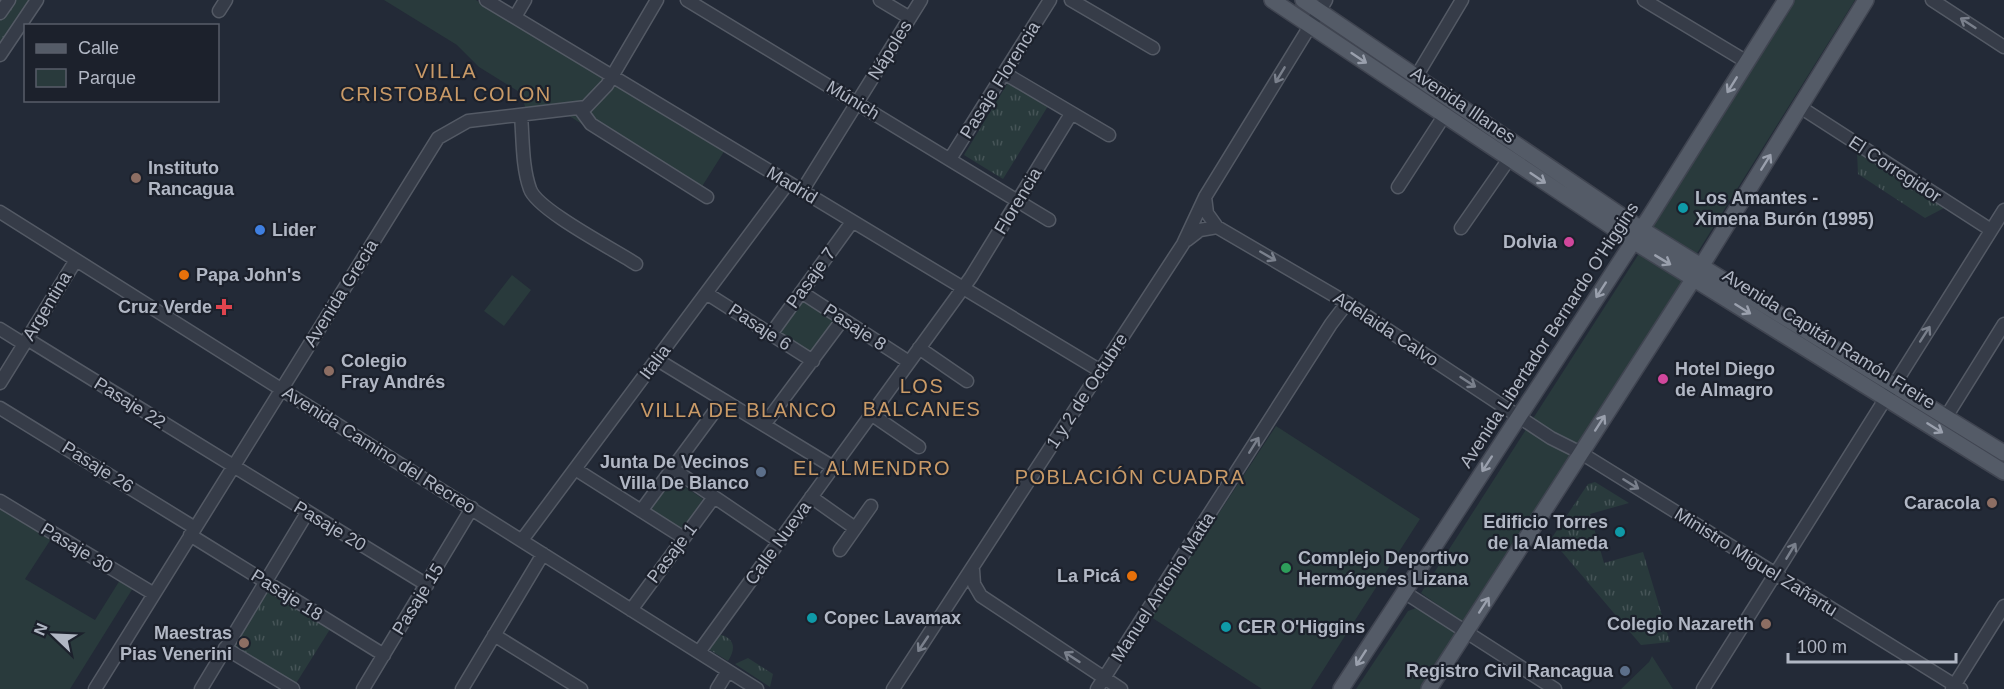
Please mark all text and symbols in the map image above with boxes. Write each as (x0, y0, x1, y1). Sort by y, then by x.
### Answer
street label: Nápoles (864, 17, 916, 83)
street label: Pasaje Florencia (956, 17, 1045, 142)
one-way arrow (1960, 17, 1977, 29)
legend (24, 24, 219, 102)
text: Calle (78, 38, 119, 58)
one-way arrow (1350, 52, 1366, 64)
district label: VILLA CRISTOBAL COLON (340, 60, 552, 105)
street label: Avenida Illanes (1407, 63, 1519, 147)
one-way arrow (1273, 66, 1285, 83)
text: Parque (78, 68, 136, 88)
street label: Múnich (823, 76, 883, 124)
one-way arrow (1726, 76, 1738, 93)
street label: El Corregidor (1845, 132, 1945, 206)
one-way arrow (1760, 154, 1772, 171)
place label: Instituto Rancagua (148, 158, 235, 199)
street label: Madrid (763, 162, 821, 208)
street label: Florencia (990, 163, 1046, 238)
marker: Instituto Rancagua (129, 171, 143, 185)
one-way arrow (1529, 172, 1546, 184)
place label: Los Amantes - Ximena Burón (1995) (1695, 188, 1874, 229)
street label: Avenida Libertador Bernardo O'Higgins (1456, 199, 1642, 471)
marker: Los Amantes - Ximena Burón (1995) (1676, 201, 1690, 215)
place label: Lider (272, 220, 316, 240)
marker: Lider (253, 223, 267, 237)
place label: Dolvia (1503, 232, 1558, 252)
street label: Avenida Grecia (300, 235, 383, 350)
marker: Dolvia (1562, 235, 1576, 249)
street label: Pasaje 7 (782, 244, 840, 312)
one-way arrow (1259, 251, 1276, 263)
one-way arrow (1654, 254, 1671, 266)
place label: Papa John's (196, 265, 301, 285)
street label: Avenida Capitán Ramón Freire (1719, 265, 1939, 413)
street label: Argentina (19, 267, 76, 344)
marker: Papa John's (177, 268, 191, 282)
one-way arrow (1595, 282, 1608, 299)
street label: Adelaida Calvo (1330, 288, 1442, 370)
place label: Cruz Verde (118, 297, 212, 317)
marker: Cruz Verde (217, 300, 231, 314)
street label: Pasaje 6 (725, 300, 795, 354)
street label: Pasaje 8 (820, 300, 890, 354)
one-way arrow (1734, 303, 1751, 315)
one-way arrow (1919, 326, 1931, 343)
street label: 1 y 2 de Octubre (1042, 330, 1132, 452)
street label: Italia (636, 340, 675, 383)
place label: Colegio Fray Andrés (341, 351, 445, 392)
place label: Hotel Diego de Almagro (1675, 359, 1775, 400)
marker: Colegio Fray Andrés (322, 364, 336, 378)
marker: Hotel Diego de Almagro (1656, 372, 1670, 386)
street label: Pasaje 22 (91, 373, 169, 433)
district label: LOS BALCANES (863, 375, 981, 420)
one-way arrow (1460, 376, 1477, 389)
street label: Avenida Camino del Recreo (279, 382, 479, 518)
district label: VILLA DE BLANCO (640, 399, 838, 421)
one-way arrow (1595, 415, 1607, 432)
one-way arrow (1926, 422, 1942, 434)
street label: Pasaje 26 (59, 437, 137, 497)
one-way arrow (1247, 437, 1260, 454)
place label: Junta De Vecinos Villa De Blanco (600, 452, 749, 493)
one-way arrow (1481, 455, 1493, 472)
district label: EL ALMENDRO (793, 457, 951, 479)
marker: Junta De Vecinos Villa De Blanco (754, 465, 768, 479)
district label: POBLACIÓN CUADRA (1015, 466, 1245, 488)
one-way arrow (1622, 478, 1639, 490)
place label: Caracola (1904, 493, 1981, 513)
marker: Caracola (1985, 496, 1999, 510)
street label: Pasaje 20 (291, 497, 369, 555)
street label: Calle Nueva (741, 497, 815, 589)
street label: Ministro Miguel Zañartu (1671, 504, 1841, 620)
street label: Manuel Antonio Matta (1107, 508, 1219, 665)
place label: Edificio Torres de la Alameda (1483, 512, 1609, 553)
street label: Pasaje 30 (38, 519, 116, 577)
street label: Pasaje 1 (643, 519, 701, 587)
marker: Edificio Torres de la Alameda (1613, 525, 1627, 539)
one-way arrow (1785, 543, 1797, 560)
place label: Complejo Deportivo Hermógenes Lizana (1298, 548, 1469, 589)
street label: Pasaje 15 (388, 560, 448, 638)
marker: Complejo Deportivo Hermógenes Lizana (1279, 561, 1293, 575)
street label: Pasaje 18 (248, 565, 326, 625)
place label: La Picá (1057, 566, 1121, 586)
marker: La Picá (1125, 569, 1139, 583)
one-way arrow (1478, 597, 1490, 614)
north arrow (24, 605, 84, 665)
place label: Copec Lavamax (824, 608, 961, 628)
marker: Copec Lavamax (805, 611, 819, 625)
place label: Colegio Nazareth (1607, 614, 1754, 634)
place label: CER O'Higgins (1238, 617, 1365, 637)
marker: Colegio Nazareth (1759, 617, 1773, 631)
marker: CER O'Higgins (1219, 620, 1233, 634)
text: N (31, 621, 51, 638)
place label: Maestras Pias Venerini (120, 623, 232, 664)
scale bar (1788, 626, 1956, 664)
one-way arrow (917, 635, 929, 652)
marker: Maestras Pias Venerini (237, 636, 251, 650)
text: 100 m (1797, 637, 1847, 657)
one-way arrow (1355, 649, 1367, 666)
one-way arrow (1064, 650, 1081, 662)
place label: Registro Civil Rancagua (1406, 661, 1614, 681)
marker: Registro Civil Rancagua (1618, 664, 1632, 678)

